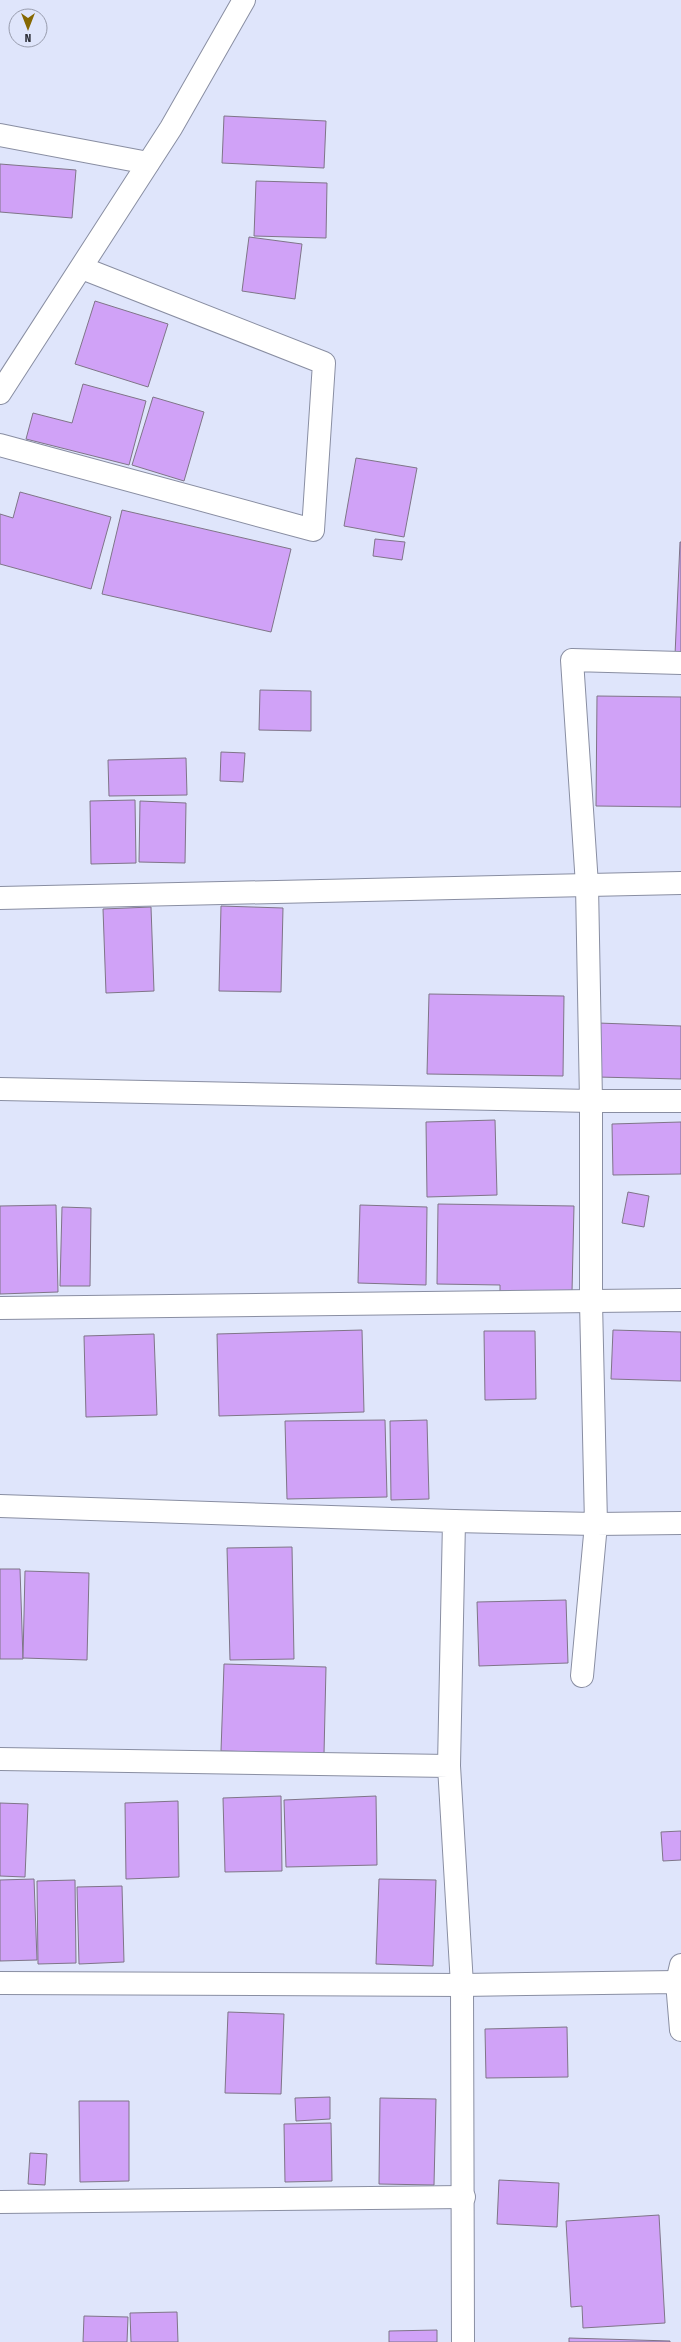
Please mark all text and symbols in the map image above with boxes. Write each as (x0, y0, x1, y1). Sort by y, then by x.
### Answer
north arrow (8, 8, 48, 48)
text: N (25, 31, 31, 44)

